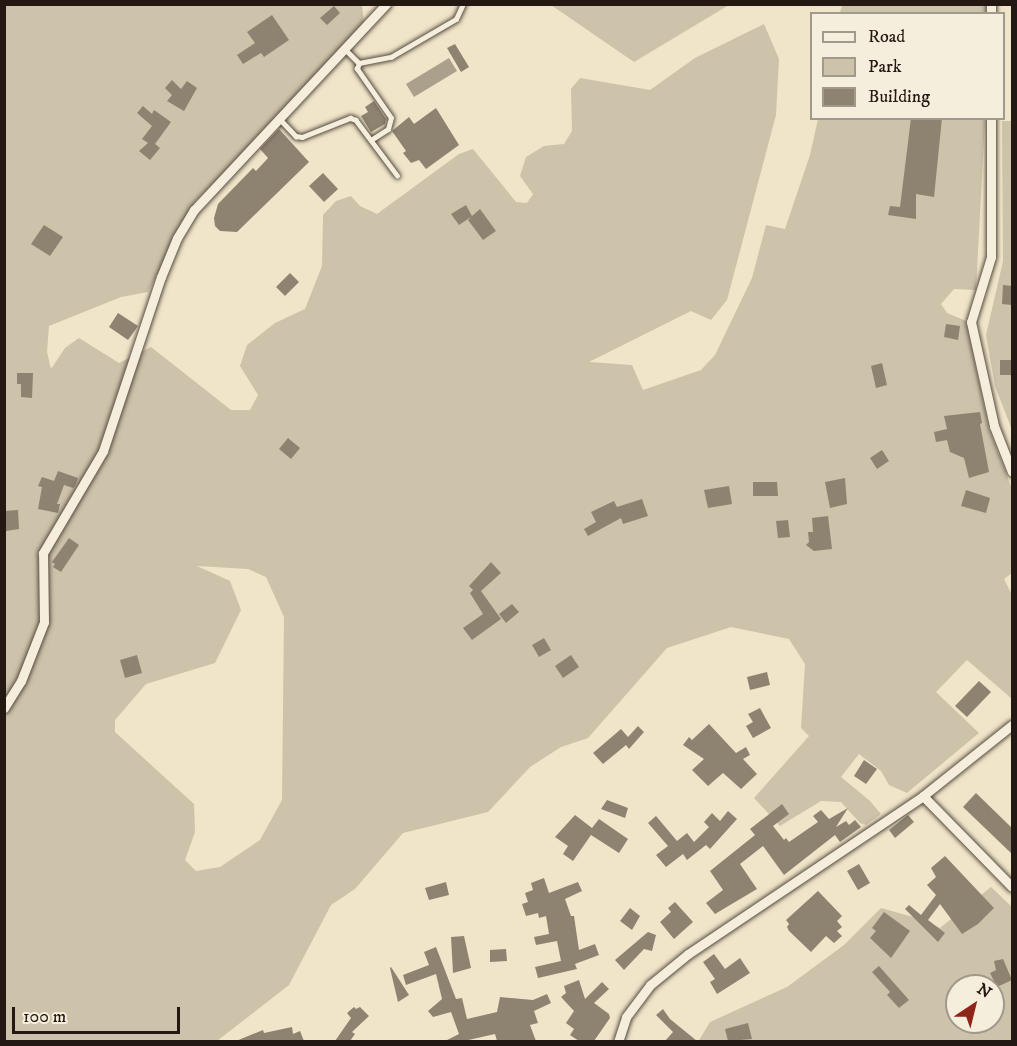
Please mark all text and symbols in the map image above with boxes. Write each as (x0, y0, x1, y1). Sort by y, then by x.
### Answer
legend (810, 12, 1005, 120)
text: Road (868, 26, 905, 48)
text: Park (868, 56, 902, 78)
text: Building (868, 86, 930, 108)
north arrow (945, 974, 1005, 1034)
text: N (973, 979, 995, 1003)
scale bar (15, 995, 183, 1033)
text: 100 m (23, 1006, 66, 1028)

